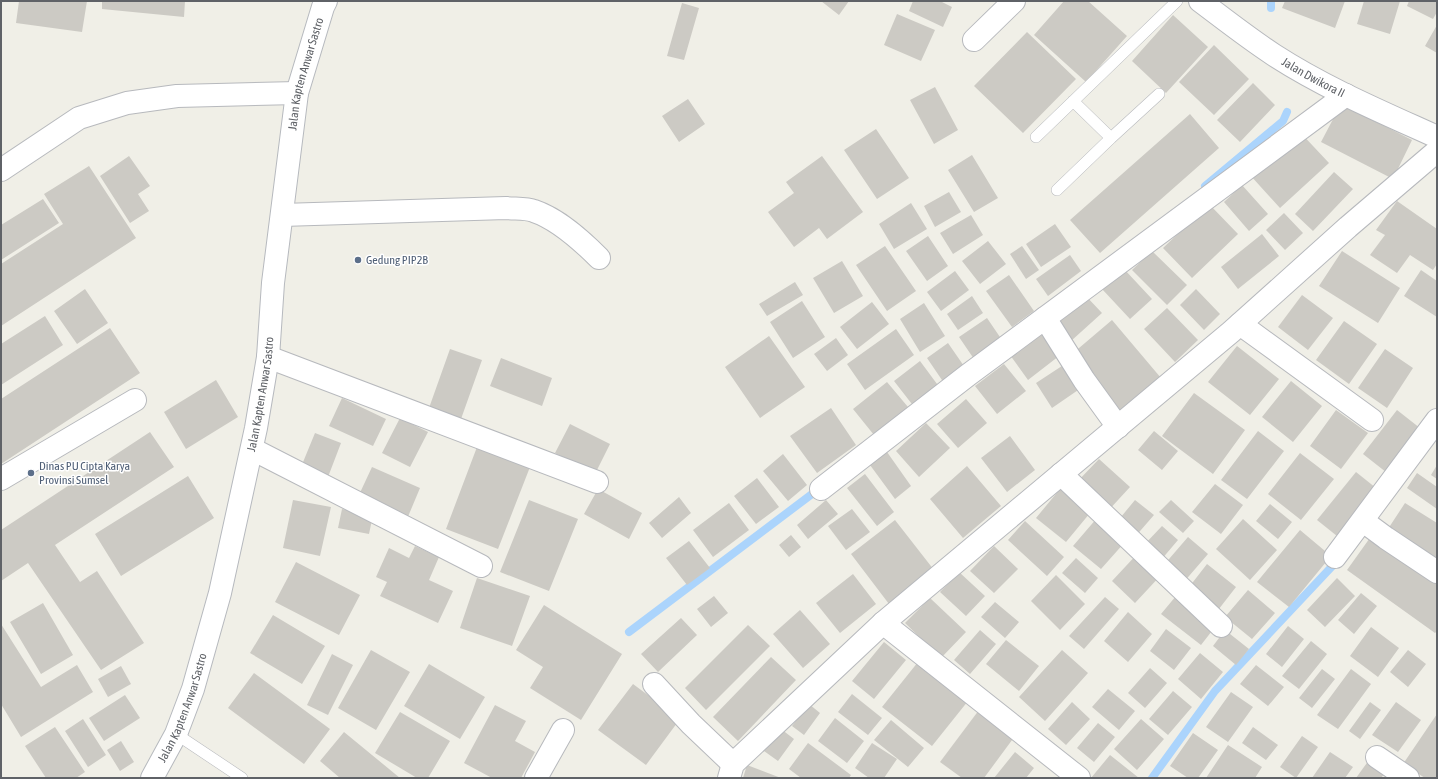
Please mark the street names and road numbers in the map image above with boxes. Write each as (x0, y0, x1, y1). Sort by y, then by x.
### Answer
street label: Jalan Kapten Anwar Sastro (285, 15, 327, 131)
street label: Jalan Dwikora II (1279, 55, 1347, 100)
street label: Jalan Kapten Anwar Sastro (244, 336, 276, 453)
street label: Jalan Kapten Anwar Sastro (155, 651, 210, 765)

